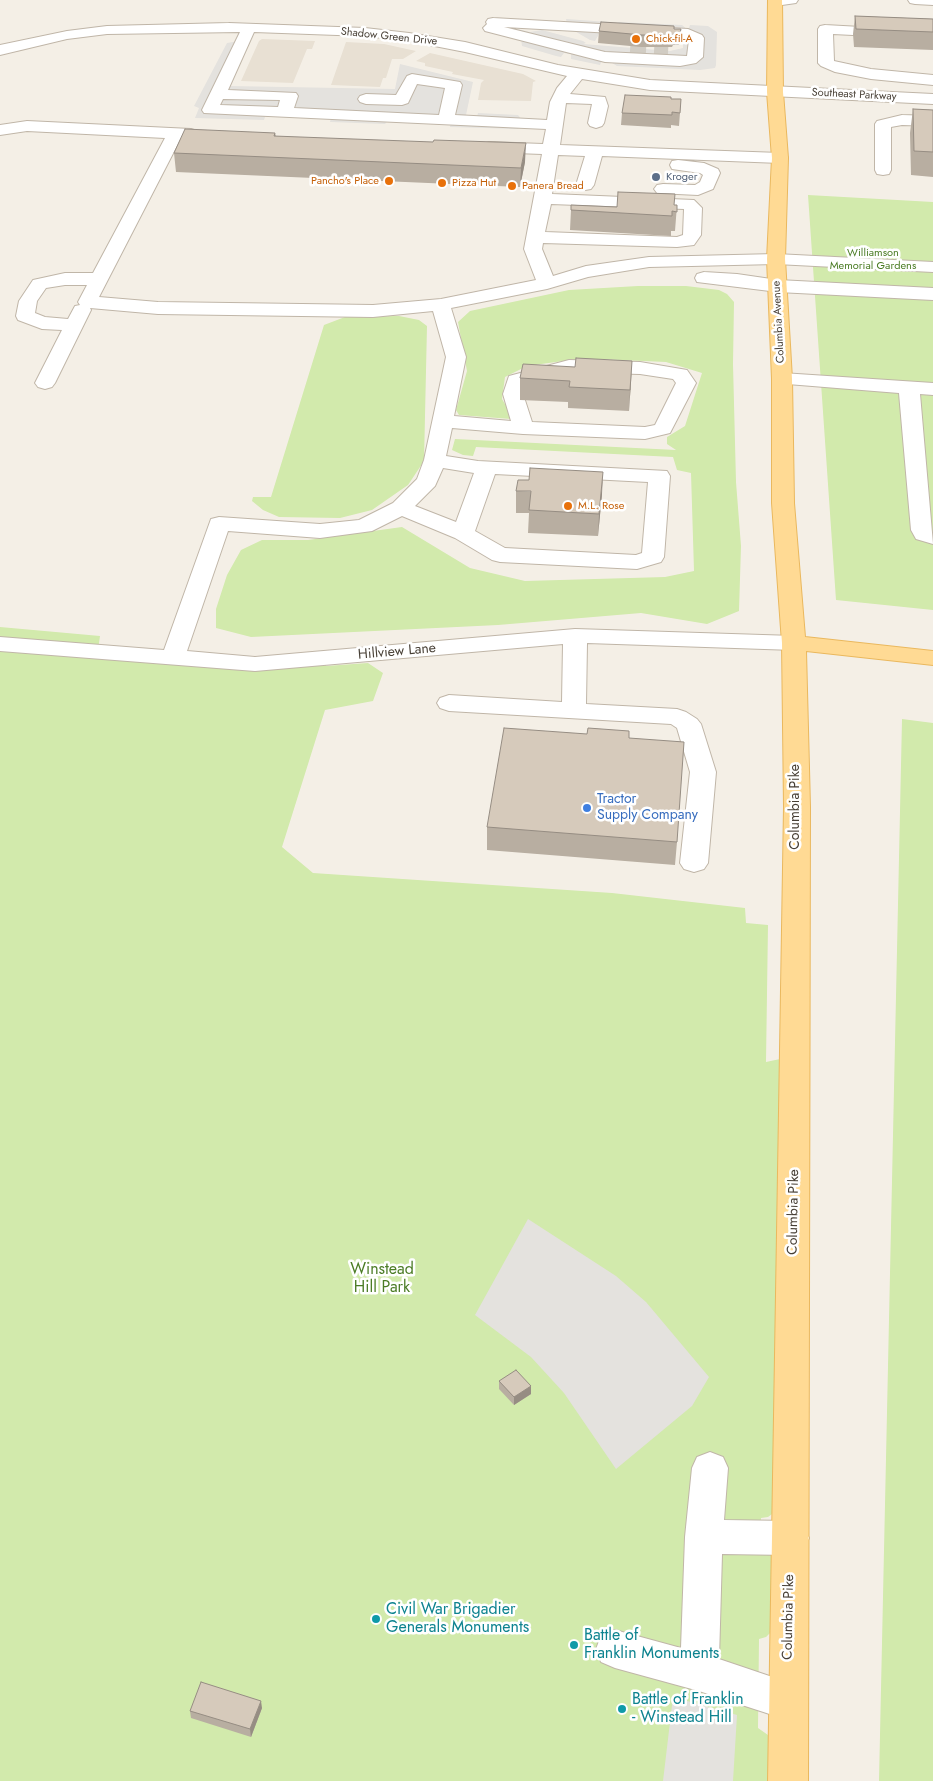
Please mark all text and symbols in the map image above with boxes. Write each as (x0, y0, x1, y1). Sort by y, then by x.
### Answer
street label: Shadow Green Drive (340, 25, 438, 49)
place label: Chick-fil-A (646, 32, 693, 46)
marker: Chick-fil-A (630, 33, 642, 45)
street label: Southeast Parkway (811, 86, 897, 104)
place label: Kroger (666, 170, 698, 184)
marker: Kroger (650, 171, 662, 183)
place label: Pancho's Place (311, 174, 379, 188)
marker: Pancho's Place (383, 175, 395, 187)
place label: Pizza Hut (452, 176, 496, 190)
marker: Pizza Hut (436, 177, 448, 189)
place label: Panera Bread (522, 179, 584, 193)
marker: Panera Bread (506, 180, 518, 192)
park label: Williamson Memorial Gardens (830, 246, 916, 272)
street label: Columbia Avenue (770, 281, 788, 363)
place label: M.L. Rose (578, 499, 624, 513)
marker: M.L. Rose (562, 500, 574, 512)
street label: Hillview Lane (357, 640, 437, 664)
street label: Columbia Pike (788, 764, 804, 850)
place label: Tractor Supply Company (597, 792, 698, 824)
marker: Tractor Supply Company (581, 802, 593, 814)
street label: Columbia Pike (785, 1169, 803, 1255)
park label: Winstead Hill Park (350, 1260, 414, 1298)
street label: Columbia Pike (780, 1574, 798, 1660)
place label: Civil War Brigadier Generals Monuments (386, 1600, 529, 1638)
marker: Civil War Brigadier Generals Monuments (370, 1613, 382, 1625)
place label: Battle of Franklin Monuments (584, 1626, 719, 1664)
marker: Battle of Franklin Monuments (568, 1639, 580, 1651)
place label: Battle of Franklin - Winstead Hill (632, 1690, 744, 1728)
marker: Battle of Franklin - Winstead Hill (616, 1703, 628, 1715)

